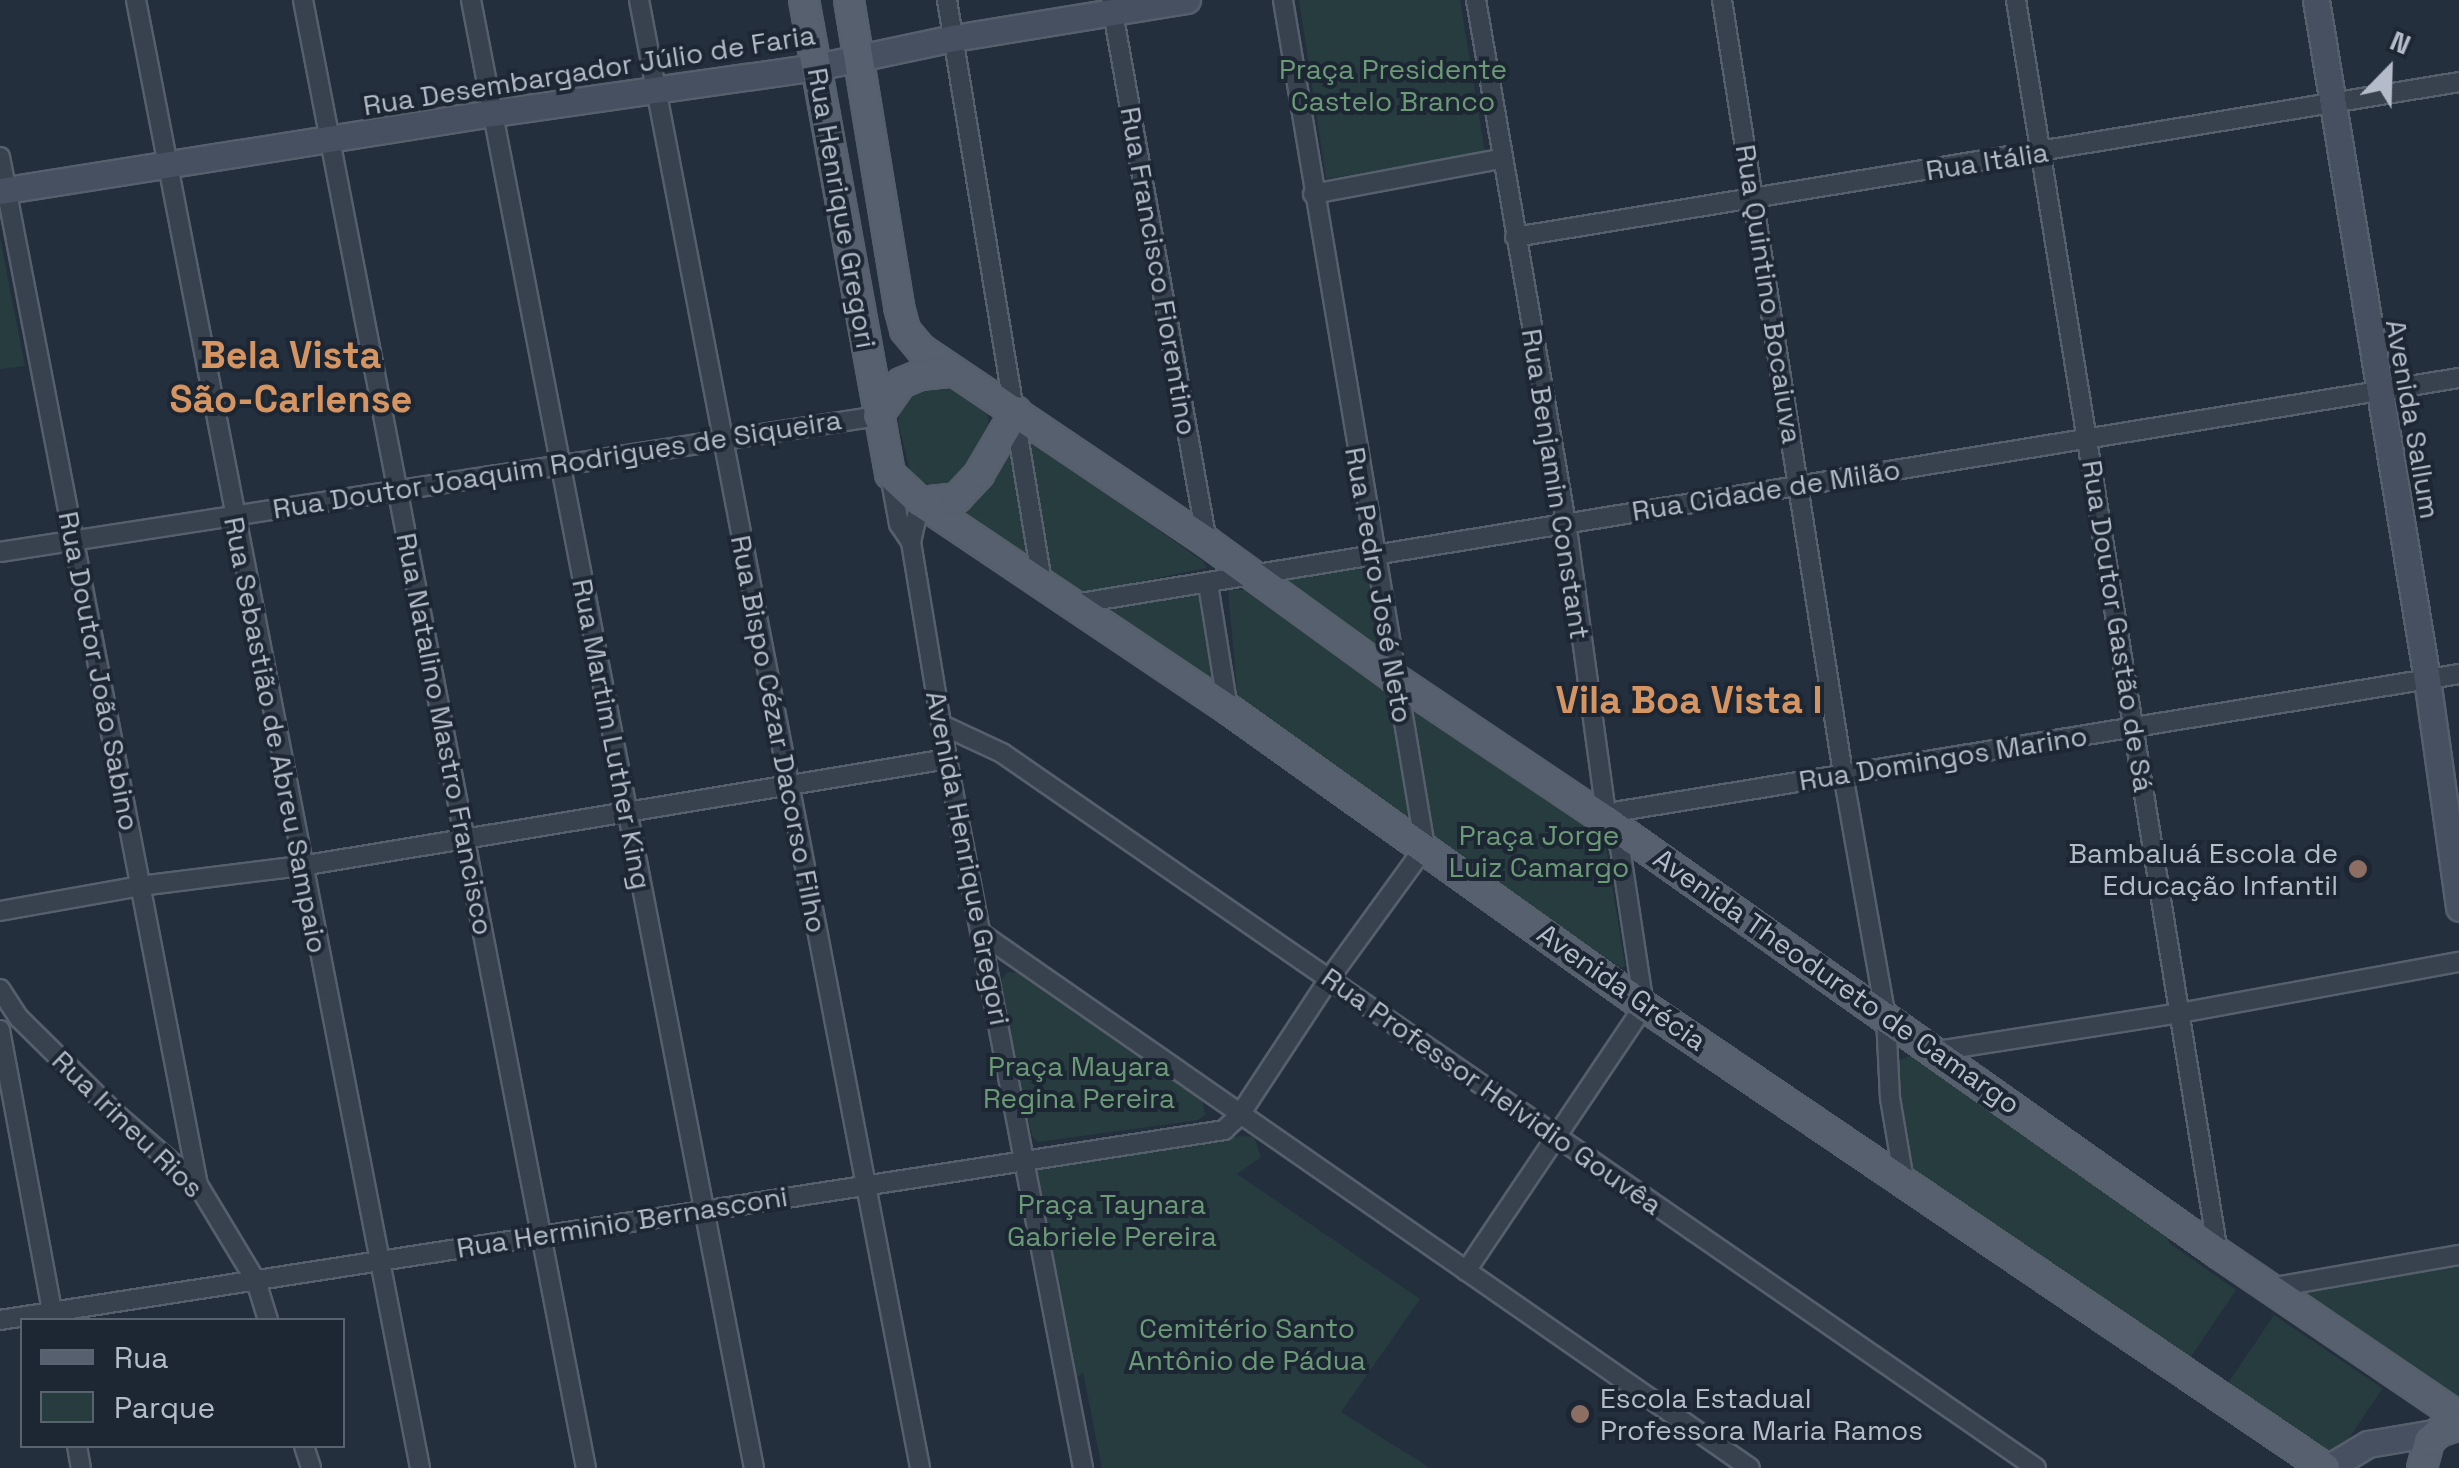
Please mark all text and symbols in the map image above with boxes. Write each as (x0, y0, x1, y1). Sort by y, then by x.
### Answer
street label: Rua Desembargador Júlio de Faria (361, 18, 817, 122)
north arrow (2339, 20, 2439, 120)
text: N (2385, 22, 2416, 63)
park label: Praça Presidente Castelo Branco (1279, 52, 1507, 118)
street label: Rua Henrique Gregori (801, 65, 883, 351)
street label: Rua Francisco Fiorentino (1114, 104, 1204, 438)
street label: Rua Itália (1923, 135, 2051, 187)
street label: Rua Quintino Bocaiuva (1729, 142, 1809, 446)
street label: Avenida Sallum (2379, 317, 2447, 521)
street label: Rua Benjamin Constant (1515, 326, 1597, 642)
district label: Bela Vista São-Carlense (169, 333, 413, 422)
street label: Rua Doutor Joaquim Rodrigues de Siqueira (270, 402, 844, 526)
street label: Rua Pedro José Neto (1338, 444, 1420, 726)
street label: Rua Cidade de Milão (1629, 452, 1903, 528)
street label: Rua Doutor Gastão de Sá (2075, 458, 2161, 794)
street label: Rua Doutor João Sabino (52, 508, 146, 834)
street label: Rua Sebastião de Abreu Sampaio (217, 514, 335, 956)
street label: Rua Natalino Mastro Francisco (389, 530, 501, 938)
street label: Rua Bispo Cézar Dacorso Filho (724, 532, 834, 936)
street label: Rua Martim Luther King (565, 576, 659, 892)
district label: Vila Boa Vista I (1555, 678, 1823, 724)
street label: Avenida Henrique Gregori (919, 688, 1017, 1028)
street label: Rua Domingos Marino (1796, 719, 2090, 797)
park label: Praça Jorge Luiz Camargo (1449, 818, 1629, 884)
place label: Bambaluá Escola de Educação Infantil (2069, 836, 2338, 902)
street label: Avenida Theodureto de Camargo (1647, 841, 2027, 1121)
marker: Bambaluá Escola de Educação Infantil (2347, 858, 2369, 880)
street label: Avenida Grécia (1531, 916, 1713, 1058)
street label: Rua Professor Helvidio Gouvêa (1315, 960, 1669, 1222)
street label: Rua Irineu Rios (45, 1043, 211, 1205)
park label: Praça Mayara Regina Pereira (983, 1049, 1175, 1115)
street label: Rua Herminio Bernasconi (454, 1179, 790, 1265)
park label: Praça Taynara Gabriele Pereira (1007, 1187, 1217, 1253)
park label: Cemitério Santo Antônio de Pádua (1128, 1311, 1366, 1377)
legend (20, 1318, 345, 1448)
text: Rua (114, 1338, 169, 1377)
place label: Escola Estadual Professora Maria Ramos (1600, 1381, 1923, 1447)
text: Parque (114, 1388, 215, 1427)
marker: Escola Estadual Professora Maria Ramos (1569, 1403, 1591, 1425)

